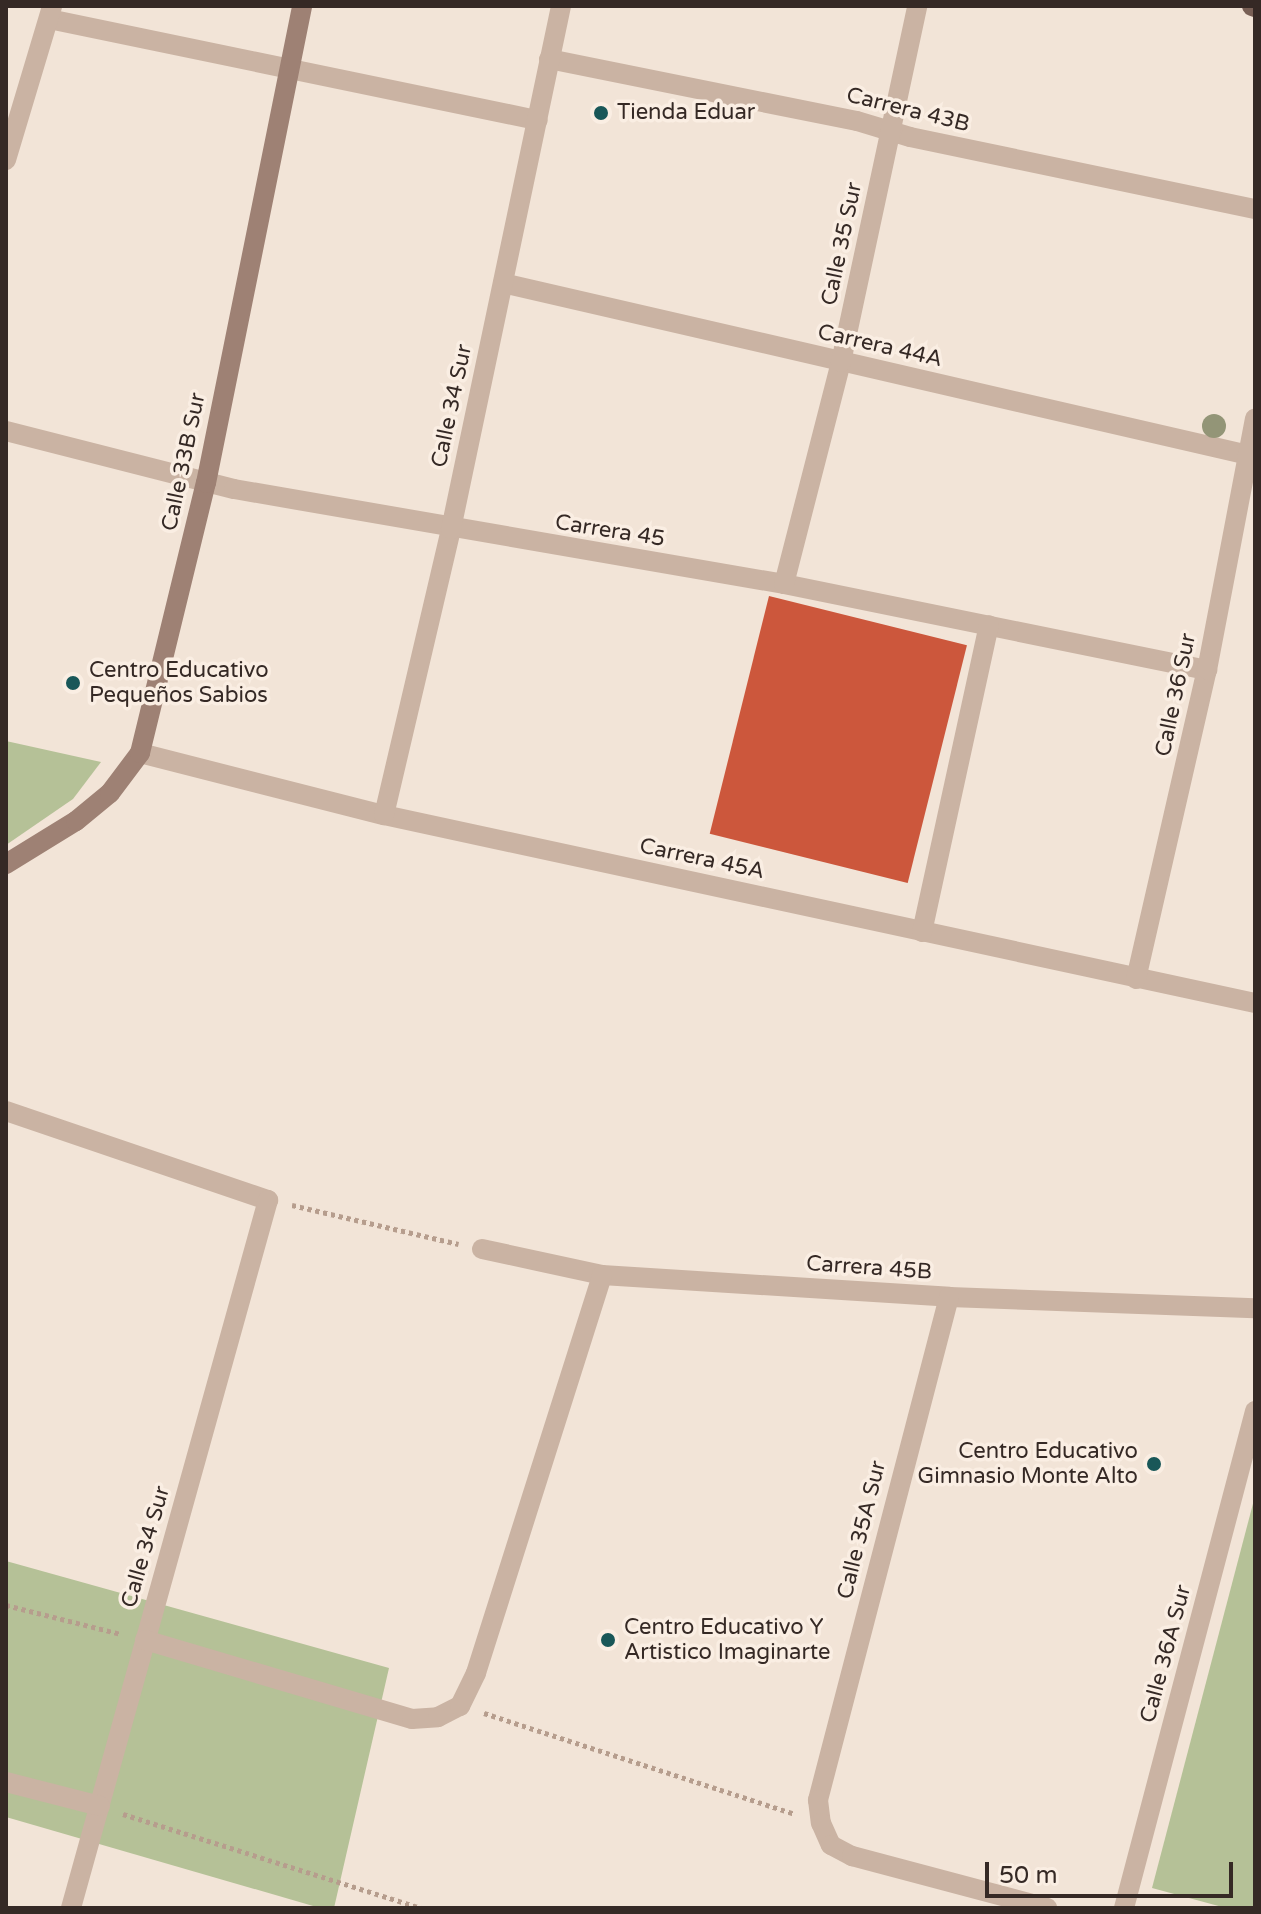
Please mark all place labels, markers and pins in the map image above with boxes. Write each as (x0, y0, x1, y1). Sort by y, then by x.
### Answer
place label: Tienda Eduar (617, 100, 755, 126)
marker: Tienda Eduar (592, 104, 610, 122)
place label: Centro Educativo Pequeños Sabios (89, 657, 269, 708)
marker: Centro Educativo Pequeños Sabios (64, 674, 82, 692)
place label: Centro Educativo Gimnasio Monte Alto (918, 1438, 1138, 1490)
marker: Centro Educativo Gimnasio Monte Alto (1145, 1455, 1163, 1473)
place label: Centro Educativo Y Artistico Imaginarte (624, 1614, 831, 1666)
marker: Centro Educativo Y Artistico Imaginarte (599, 1631, 617, 1649)

